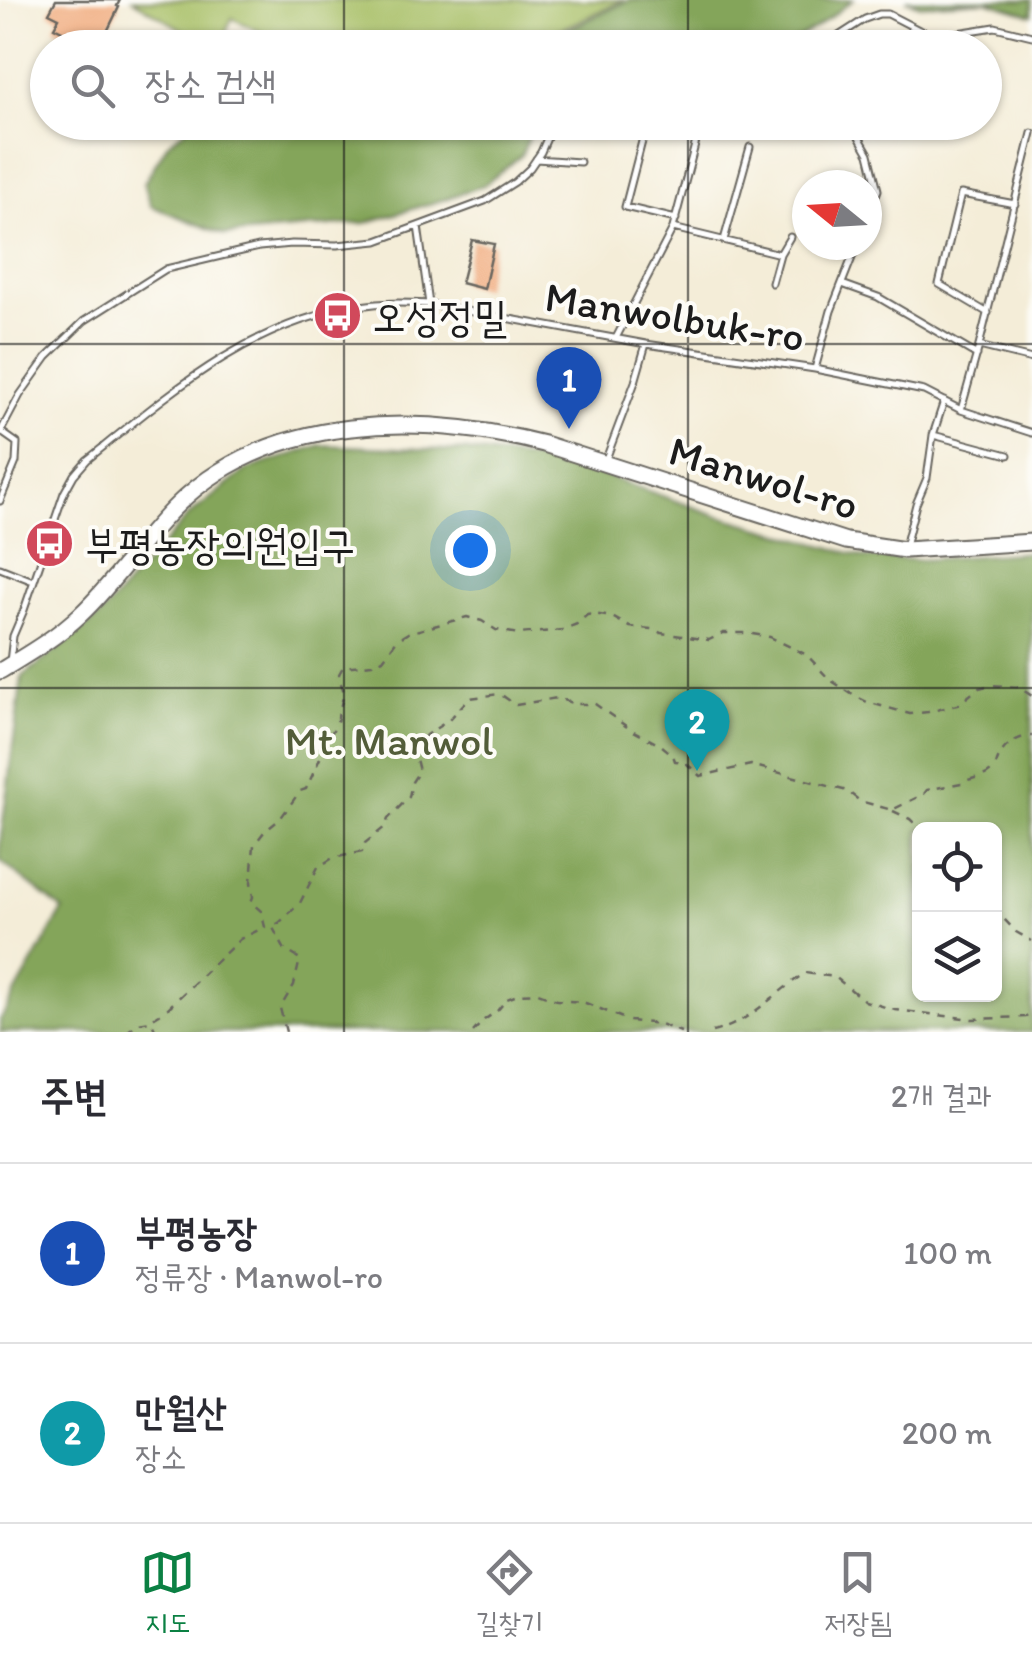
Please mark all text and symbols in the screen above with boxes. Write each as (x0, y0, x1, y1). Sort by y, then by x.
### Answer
search box (30, 30, 1002, 140)
icon: search (65, 58, 120, 113)
text: 장소 검색 (145, 61, 276, 107)
north arrow (792, 170, 882, 260)
street label: Manwolbuk-ro (541, 271, 808, 362)
bus stop icon: 오성정밀 (311, 290, 363, 342)
place label: 오성정밀 (372, 291, 507, 342)
pin: 1 (536, 346, 602, 429)
street label: Manwol-ro (663, 425, 865, 530)
bus stop icon: 부평농장의원입구 (24, 518, 76, 570)
place label: 부평농장의원입구 (85, 519, 355, 570)
your location (445, 525, 496, 576)
pin: 2 (664, 688, 730, 771)
park label: Mt. Manwol (285, 715, 493, 766)
map controls (912, 822, 1002, 1002)
button: locate (912, 822, 1002, 912)
button: layers (912, 912, 1002, 1002)
text: 주변 (40, 1070, 108, 1121)
text: 2개 결과 (891, 1077, 992, 1115)
text: 부평농장 (135, 1209, 257, 1255)
text: 1 (65, 1234, 80, 1272)
text: 100 m (904, 1234, 992, 1272)
text: 정류장 · Manwol-ro (135, 1258, 383, 1296)
text: 만월산 (135, 1389, 227, 1435)
text: 2 (64, 1414, 81, 1452)
text: 200 m (902, 1414, 992, 1452)
text: 장소 (135, 1438, 187, 1476)
tab: 지도 (140, 1545, 195, 1642)
tab: 길찾기 (476, 1545, 543, 1642)
tab: 저장됨 (824, 1545, 892, 1642)

